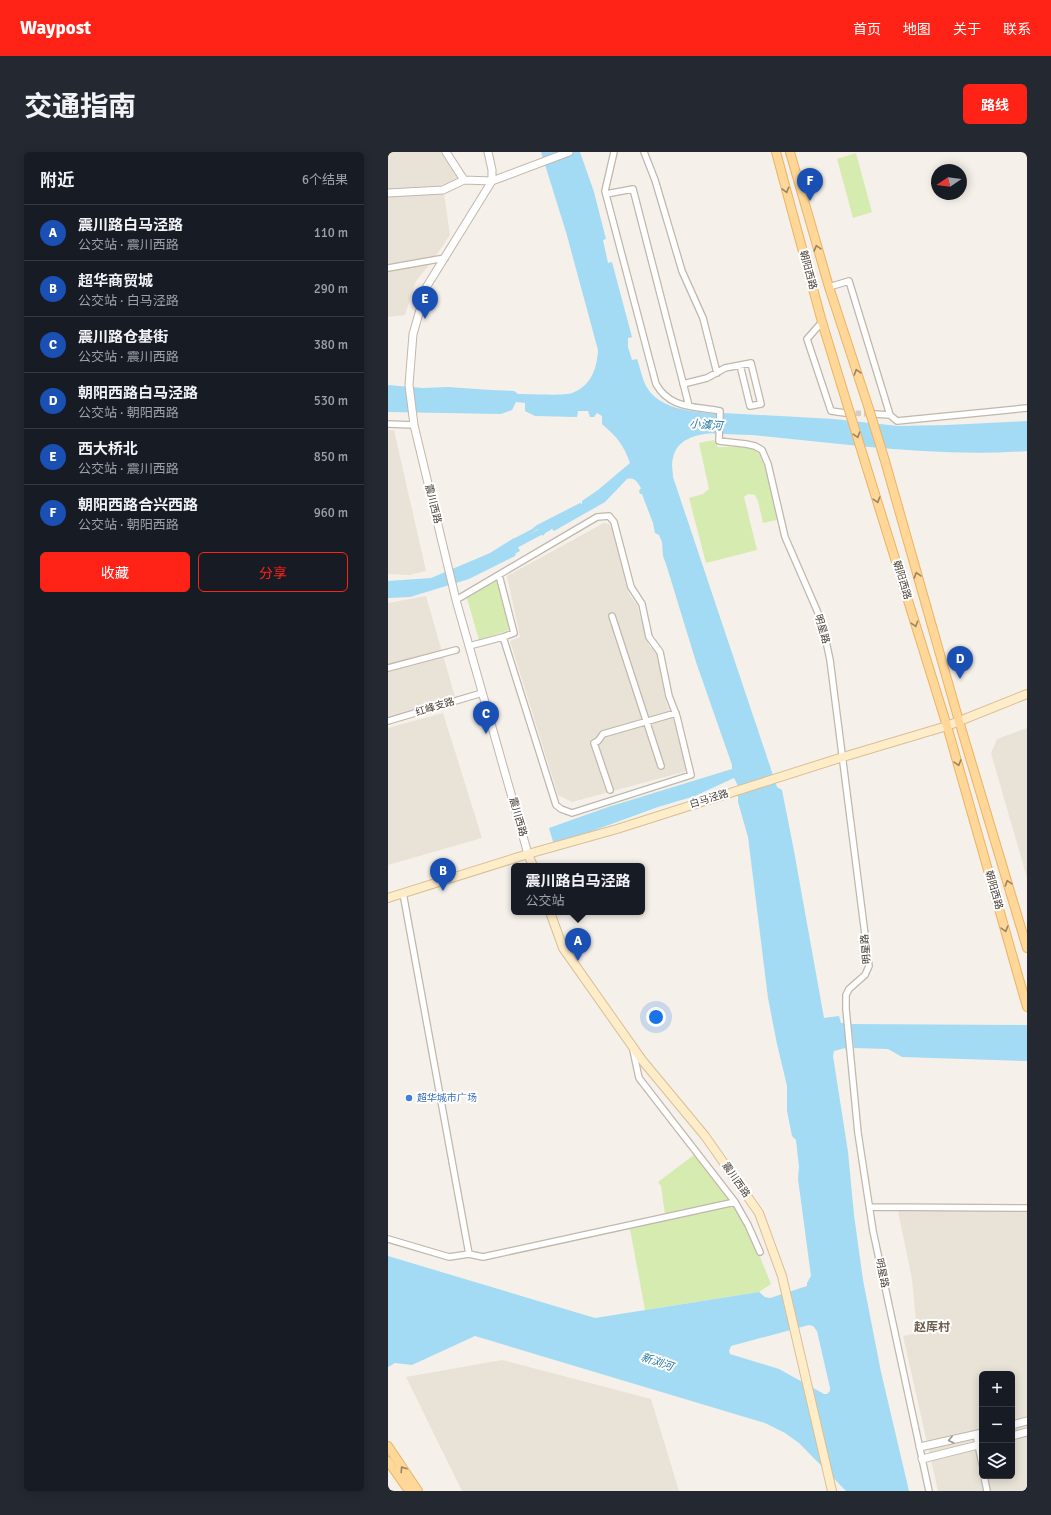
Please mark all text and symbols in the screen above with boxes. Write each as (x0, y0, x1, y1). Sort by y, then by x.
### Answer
text: Waypost (20, 16, 91, 40)
text: 首页 (853, 21, 881, 38)
text: 地图 (903, 21, 931, 38)
text: 关于 (953, 21, 981, 38)
text: 联系 (1003, 21, 1031, 38)
button: 路线 (963, 84, 1027, 124)
text: 交通指南 (24, 90, 136, 124)
north arrow (931, 164, 967, 200)
pin: F (797, 168, 823, 201)
text: 附近 (40, 170, 74, 191)
text: 6个结果 (302, 172, 348, 188)
one-way arrow (782, 186, 790, 193)
text: 震川路白马泾路 (78, 216, 183, 234)
text: A (49, 225, 57, 241)
text: 110 m (314, 225, 348, 241)
text: 公交站 · 震川西路 (78, 237, 179, 253)
one-way arrow (813, 245, 822, 252)
street label: 朝阳西路 (797, 249, 819, 291)
text: 超华商贸城 (78, 272, 153, 290)
text: B (49, 281, 57, 297)
text: 290 m (314, 281, 348, 297)
pin: E (412, 286, 438, 319)
text: 公交站 · 白马泾路 (78, 293, 179, 309)
text: 震川路仓基街 (78, 328, 168, 346)
text: C (49, 337, 57, 353)
text: 380 m (314, 337, 348, 353)
text: 公交站 · 震川西路 (78, 349, 179, 365)
one-way arrow (853, 369, 862, 376)
text: 朝阳西路白马泾路 (78, 384, 198, 402)
text: D (49, 393, 57, 409)
text: 530 m (314, 393, 348, 409)
text: 公交站 · 朝阳西路 (78, 405, 179, 421)
water label: 小澞河 (689, 417, 725, 433)
one-way arrow (852, 431, 860, 438)
text: 西大桥北 (78, 440, 138, 458)
text: E (49, 449, 57, 465)
text: 850 m (314, 449, 348, 465)
text: 公交站 · 震川西路 (78, 461, 179, 477)
street label: 震川西路 (422, 483, 444, 525)
text: 朝阳西路合兴西路 (78, 496, 198, 514)
one-way arrow (872, 496, 881, 503)
text: F (50, 505, 56, 521)
text: 960 m (314, 505, 348, 521)
text: 公交站 · 朝阳西路 (78, 517, 179, 533)
button: 收藏 (40, 552, 190, 592)
button: 分享 (198, 552, 348, 592)
street label: 朝阳西路 (890, 559, 914, 601)
one-way arrow (913, 572, 922, 579)
street label: 明星路 (812, 613, 832, 645)
one-way arrow (911, 620, 919, 627)
pin: D (947, 646, 973, 679)
street label: 红峰支路 (414, 695, 456, 719)
pin: C (473, 701, 499, 734)
one-way arrow (953, 759, 962, 766)
street label: 白马泾路 (688, 787, 730, 811)
street label: 震川西路 (507, 796, 529, 838)
pin: B (430, 858, 456, 891)
popup (511, 863, 645, 915)
street label: 朝阳西路 (983, 869, 1005, 911)
text: 震川路白马泾路 (525, 872, 631, 890)
one-way arrow (1004, 880, 1013, 887)
text: 公交站 (525, 893, 565, 909)
one-way arrow (1000, 925, 1009, 932)
pin: A (565, 928, 591, 961)
street label: 明星路 (859, 934, 873, 964)
your location (646, 1007, 666, 1027)
place label: 超华城市广场 (417, 1092, 477, 1104)
marker: 超华城市广场 (404, 1093, 414, 1103)
street label: 震川西路 (720, 1160, 752, 1200)
street label: 明星路 (873, 1257, 891, 1289)
district label: 赵厍村 (914, 1320, 950, 1335)
water label: 新浏河 (639, 1350, 677, 1374)
map controls (979, 1371, 1015, 1479)
button: + (979, 1371, 1015, 1407)
button: − (979, 1407, 1015, 1443)
one-way arrow (948, 1435, 955, 1444)
button: layers (979, 1443, 1015, 1479)
one-way arrow (401, 1466, 408, 1473)

